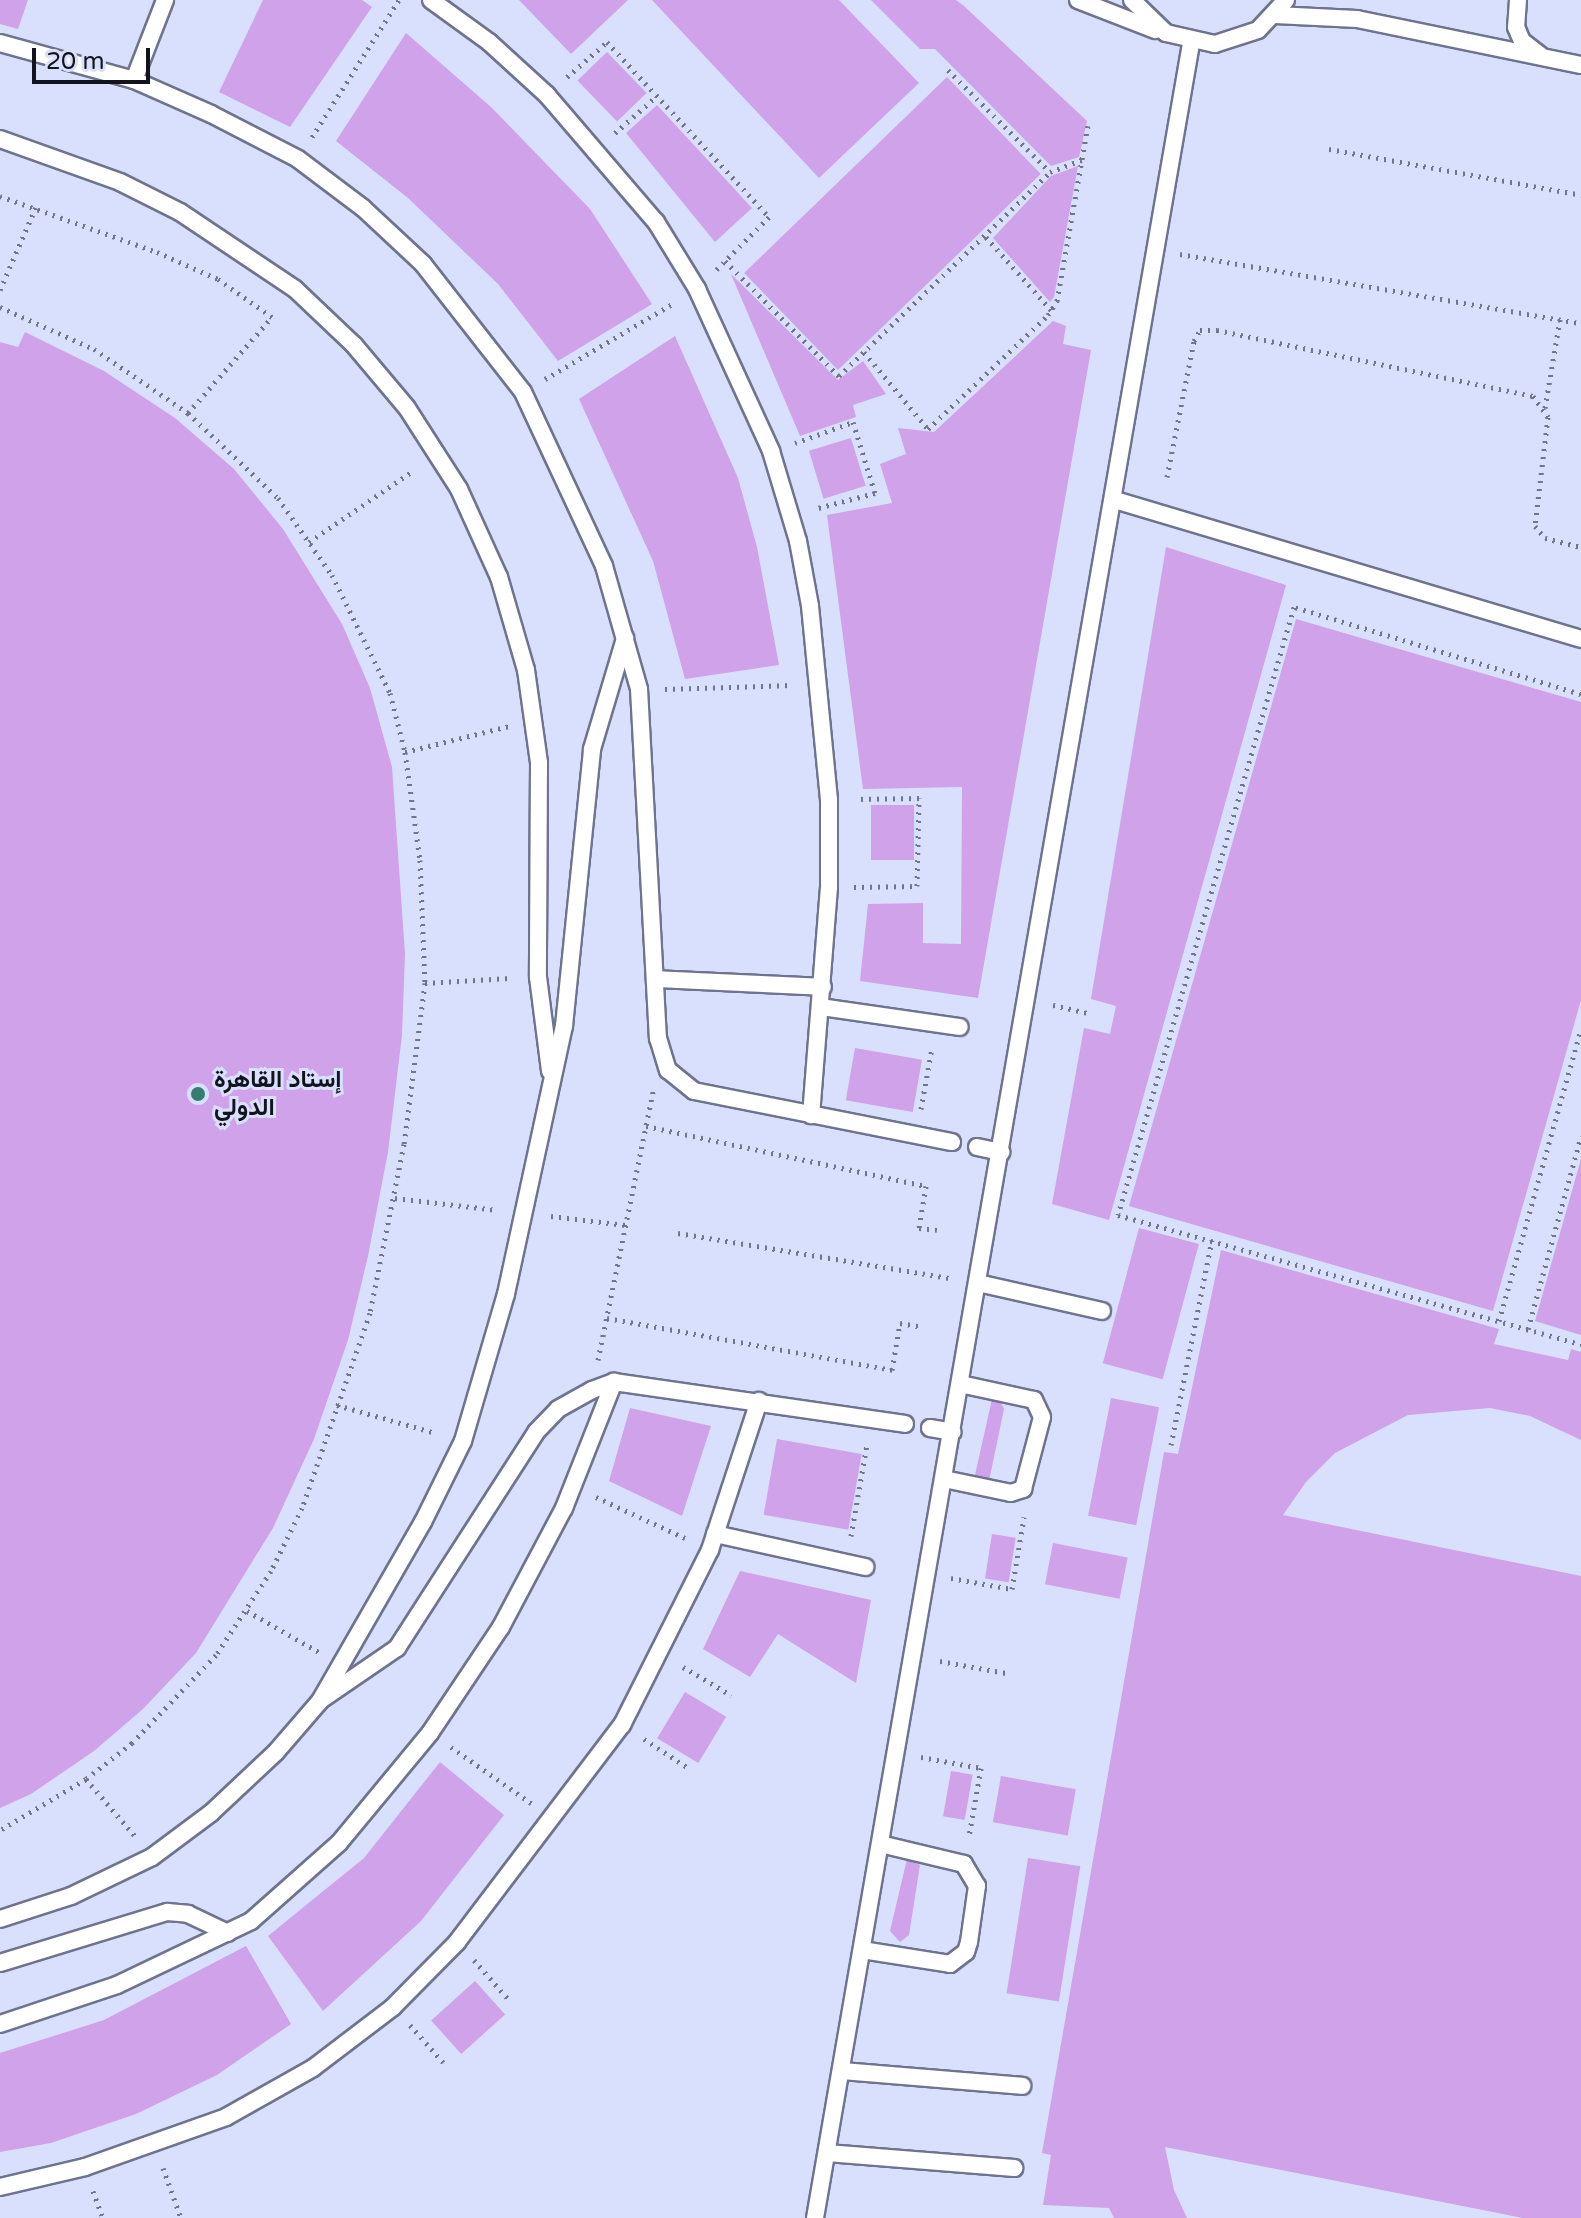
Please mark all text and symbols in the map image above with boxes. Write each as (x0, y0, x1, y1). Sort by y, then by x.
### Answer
scale bar (36, 32, 154, 82)
text: 20 m (46, 47, 104, 76)
place label: إستاد القاهرة الدولي (214, 1066, 342, 1122)
marker: إستاد القاهرة الدولي (189, 1085, 207, 1103)

